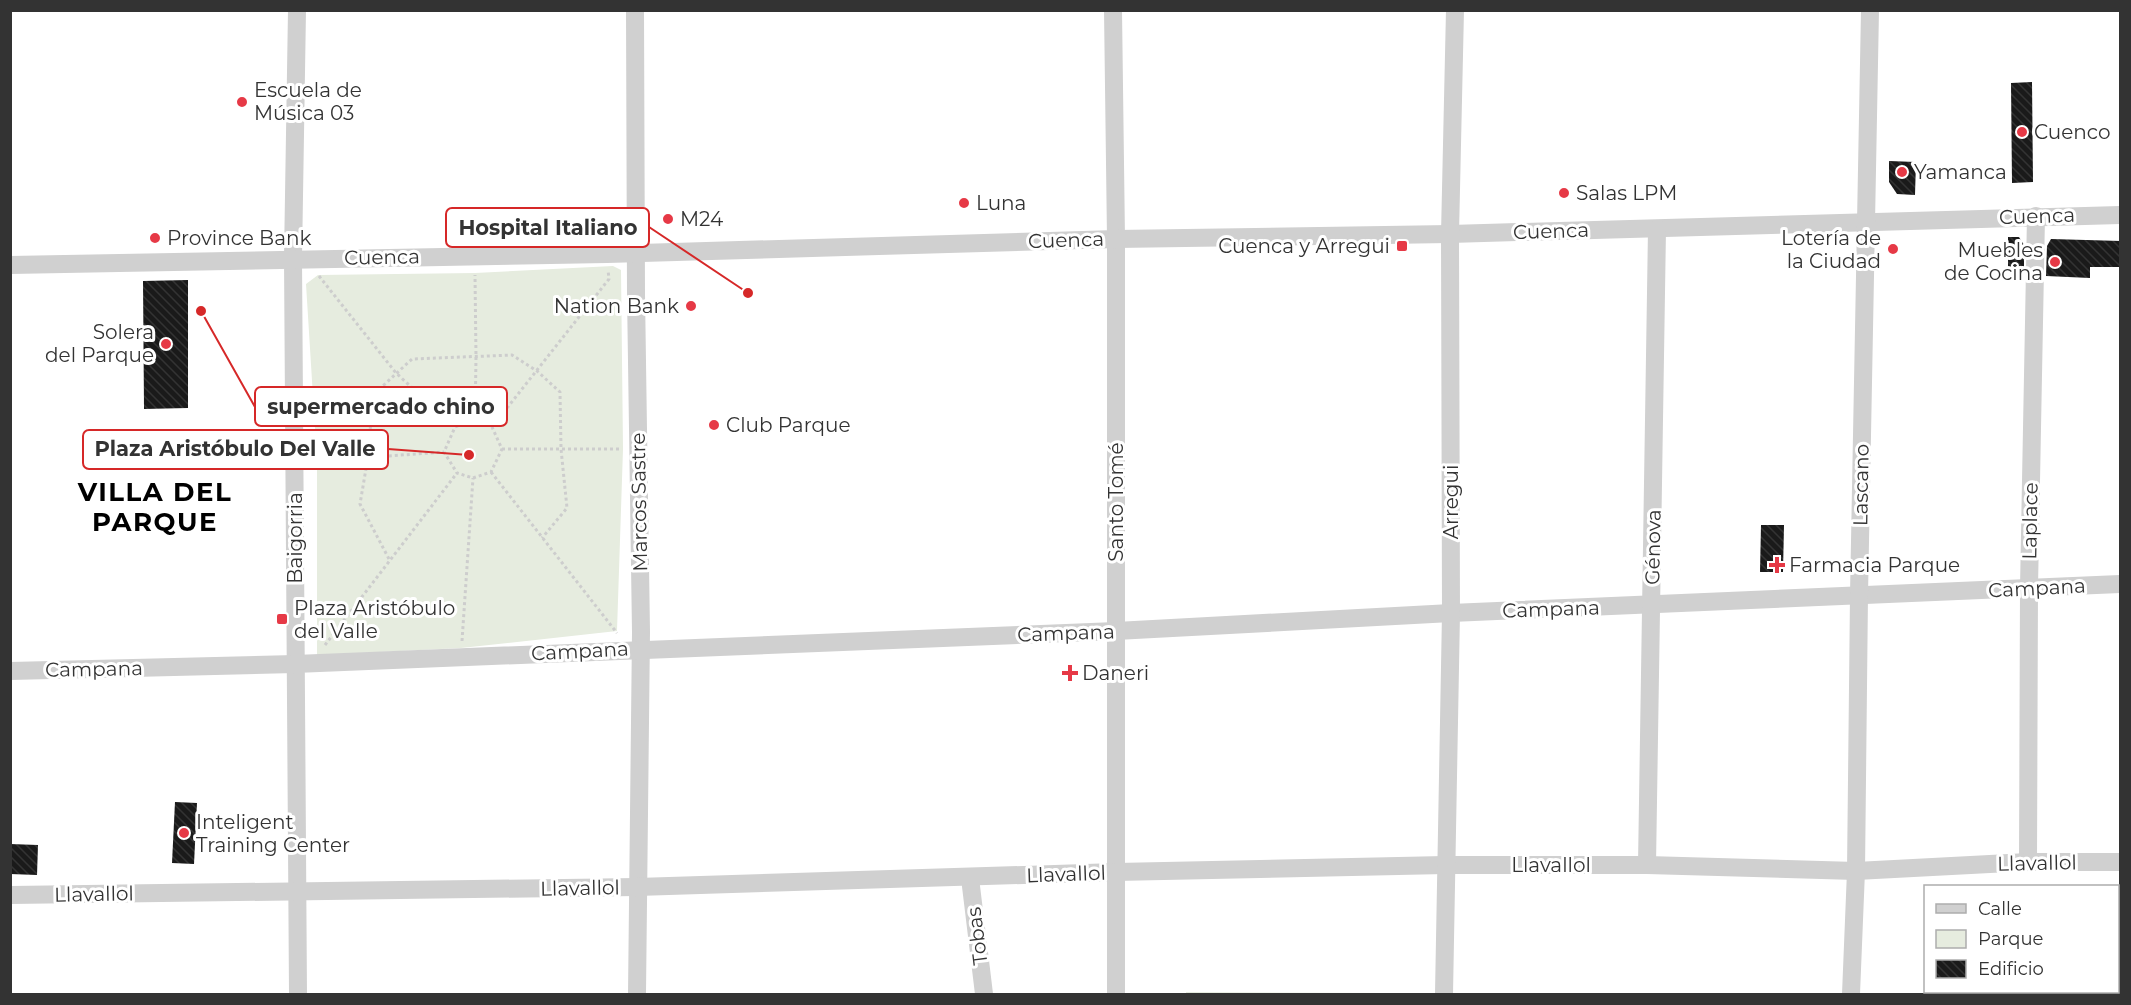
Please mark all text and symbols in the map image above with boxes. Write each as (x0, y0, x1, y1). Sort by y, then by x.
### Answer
place label: Escuela de Música 03 (254, 78, 362, 125)
marker: Escuela de Música 03 (235, 95, 249, 109)
place label: Cuenco (2034, 120, 2111, 144)
marker: Cuenco (2015, 125, 2029, 139)
place label: Yamanca (1914, 160, 2007, 184)
marker: Yamanca (1895, 165, 1909, 179)
place label: Salas LPM (1576, 181, 1677, 205)
marker: Salas LPM (1557, 186, 1571, 200)
place label: Luna (976, 191, 1026, 215)
marker: Luna (957, 196, 971, 210)
street label: Cuenca (1999, 203, 2075, 229)
place label: M24 (680, 207, 723, 231)
callout: Hospital Italiano (446, 208, 649, 247)
marker: M24 (661, 212, 675, 226)
text: Hospital Italiano (458, 215, 638, 240)
street label: Cuenca (1513, 218, 1589, 244)
place label: Province Bank (167, 226, 311, 250)
place label: Lotería de la Ciudad (1781, 226, 1881, 273)
street label: Cuenca (1028, 227, 1104, 253)
marker: Province Bank (148, 231, 162, 245)
place label: Cuenca y Arregui (1218, 234, 1390, 258)
place label: Muebles de Cocina (1944, 238, 2043, 285)
marker: Cuenca y Arregui (1395, 239, 1409, 253)
marker: Lotería de la Ciudad (1886, 242, 1900, 256)
street label: Cuenca (344, 244, 420, 270)
marker: Muebles de Cocina (2048, 255, 2062, 269)
place label: Nation Bank (554, 294, 679, 318)
marker: Nation Bank (684, 299, 698, 313)
place label: Solera del Parque (45, 320, 154, 367)
marker: Solera del Parque (159, 337, 173, 351)
callout: supermercado chino (255, 387, 507, 426)
text: supermercado chino (267, 394, 495, 419)
place label: Club Parque (726, 413, 851, 437)
marker: Club Parque (707, 418, 721, 432)
callout: Plaza Aristóbulo Del Valle (83, 430, 388, 469)
street label: Marcos Sastre (626, 432, 652, 572)
text: Plaza Aristóbulo Del Valle (94, 436, 376, 461)
street label: Santo Tomé (1104, 442, 1128, 562)
street label: Lascano (1848, 444, 1874, 526)
street label: Arregui (1439, 465, 1463, 539)
district label: VILLA DEL PARQUE (77, 476, 232, 538)
street label: Laplace (2017, 482, 2043, 560)
street label: Baigorria (283, 492, 307, 584)
street label: Génova (1640, 509, 1666, 585)
place label: Farmacia Parque (1789, 553, 1960, 577)
marker: Farmacia Parque (1770, 558, 1784, 572)
street label: Campana (1988, 573, 2086, 603)
street label: Campana (1502, 595, 1600, 623)
place label: Plaza Aristóbulo del Valle (294, 596, 455, 643)
marker: Plaza Aristóbulo del Valle (275, 612, 289, 626)
street label: Campana (1017, 619, 1115, 647)
street label: Campana (531, 636, 629, 666)
street label: Campana (45, 656, 143, 682)
place label: Daneri (1082, 661, 1149, 685)
marker: Daneri (1063, 666, 1077, 680)
place label: Inteligent Training Center (196, 810, 350, 857)
marker: Inteligent Training Center (177, 826, 191, 840)
street label: Llavallol (1997, 850, 2077, 876)
street label: Llavallol (1511, 853, 1591, 877)
street label: Llavallol (1026, 861, 1106, 887)
street label: Llavallol (540, 875, 620, 901)
street label: Llavallol (54, 881, 134, 907)
legend (1924, 885, 2119, 993)
text: Calle (1978, 898, 2022, 920)
street label: Tobas (962, 906, 992, 966)
text: Parque (1978, 928, 2044, 950)
text: Edificio (1978, 958, 2044, 980)

